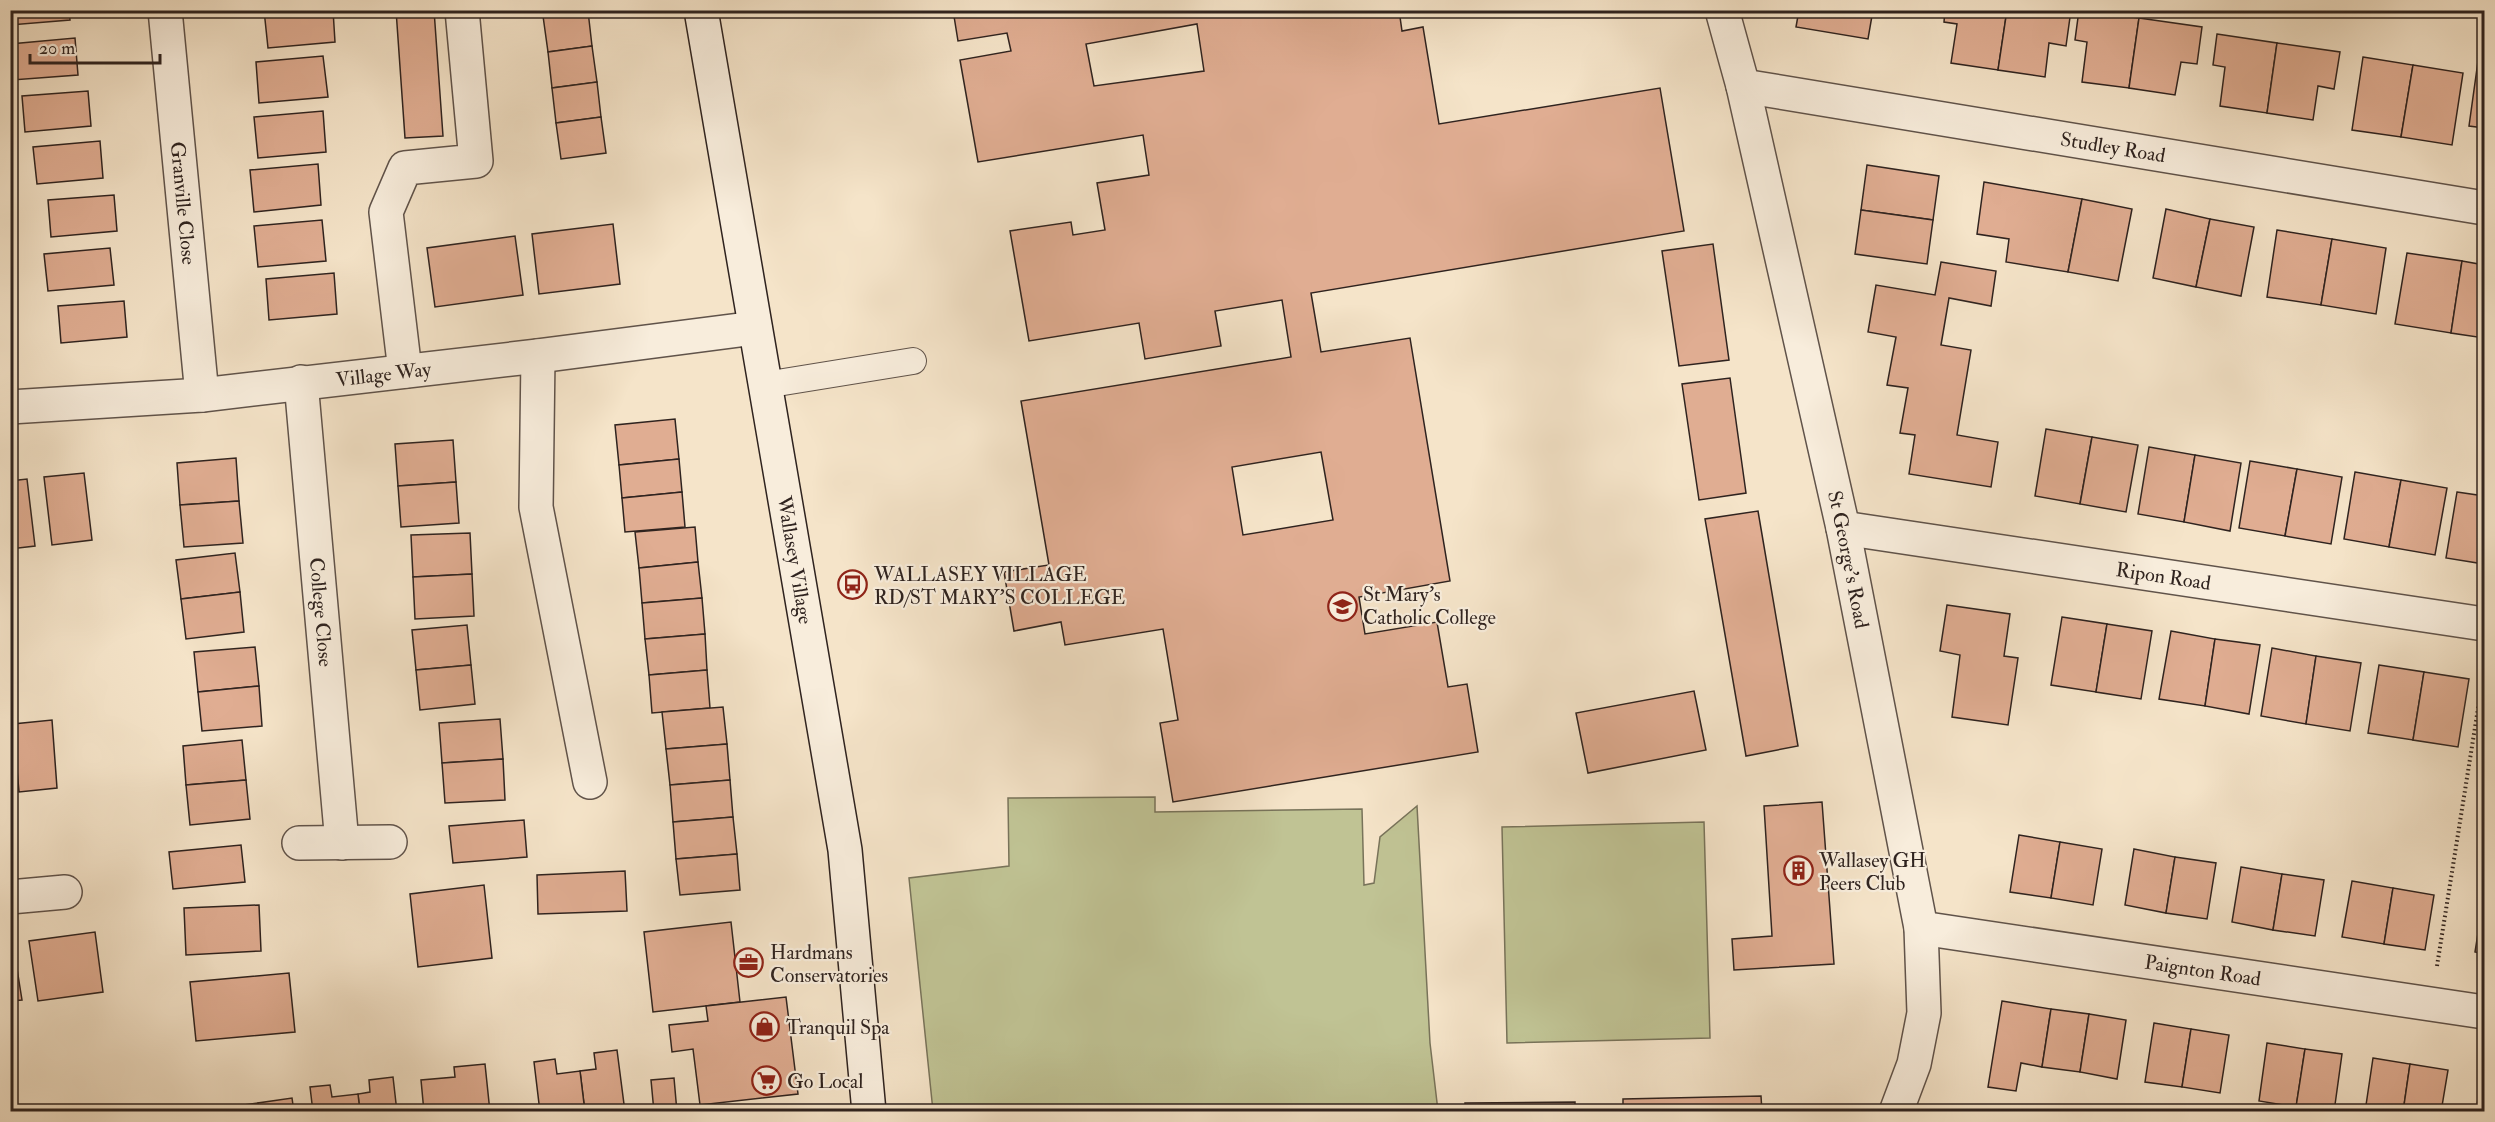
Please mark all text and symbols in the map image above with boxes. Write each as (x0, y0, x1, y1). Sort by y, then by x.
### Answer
scale bar (30, 27, 160, 65)
text: 20 m (39, 37, 75, 60)
street label: Studley Road (2059, 126, 2168, 168)
street label: Granville Close (165, 140, 202, 266)
street label: Village Way (334, 356, 434, 392)
street label: St George's Road (1822, 488, 1875, 631)
street label: Wallasey Village (772, 493, 819, 626)
street label: College Close (304, 556, 339, 668)
street label: Ripon Road (2114, 557, 2213, 595)
place label: WALLASEY VILLAGE RD/ST MARY'S COLLEGE (873, 562, 1125, 610)
bus stop icon: WALLASEY VILLAGE RD/ST MARY'S COLLEGE (837, 569, 869, 601)
place label: St Mary's Catholic College (1363, 582, 1496, 630)
school or university icon: St Mary's Catholic College (1326, 590, 1358, 622)
place label: Wallasey GH Peers Club (1818, 848, 1926, 896)
building icon: Wallasey GH Peers Club (1782, 855, 1814, 887)
place label: Hardmans Conservatories (770, 940, 888, 988)
office icon: Hardmans Conservatories (733, 947, 765, 979)
street label: Paignton Road (2143, 949, 2263, 991)
shop icon: Tranquil Spa (749, 1011, 781, 1043)
place label: Tranquil Spa (786, 1015, 890, 1041)
supermarket icon: Go Local (750, 1065, 782, 1097)
place label: Go Local (787, 1069, 863, 1094)

